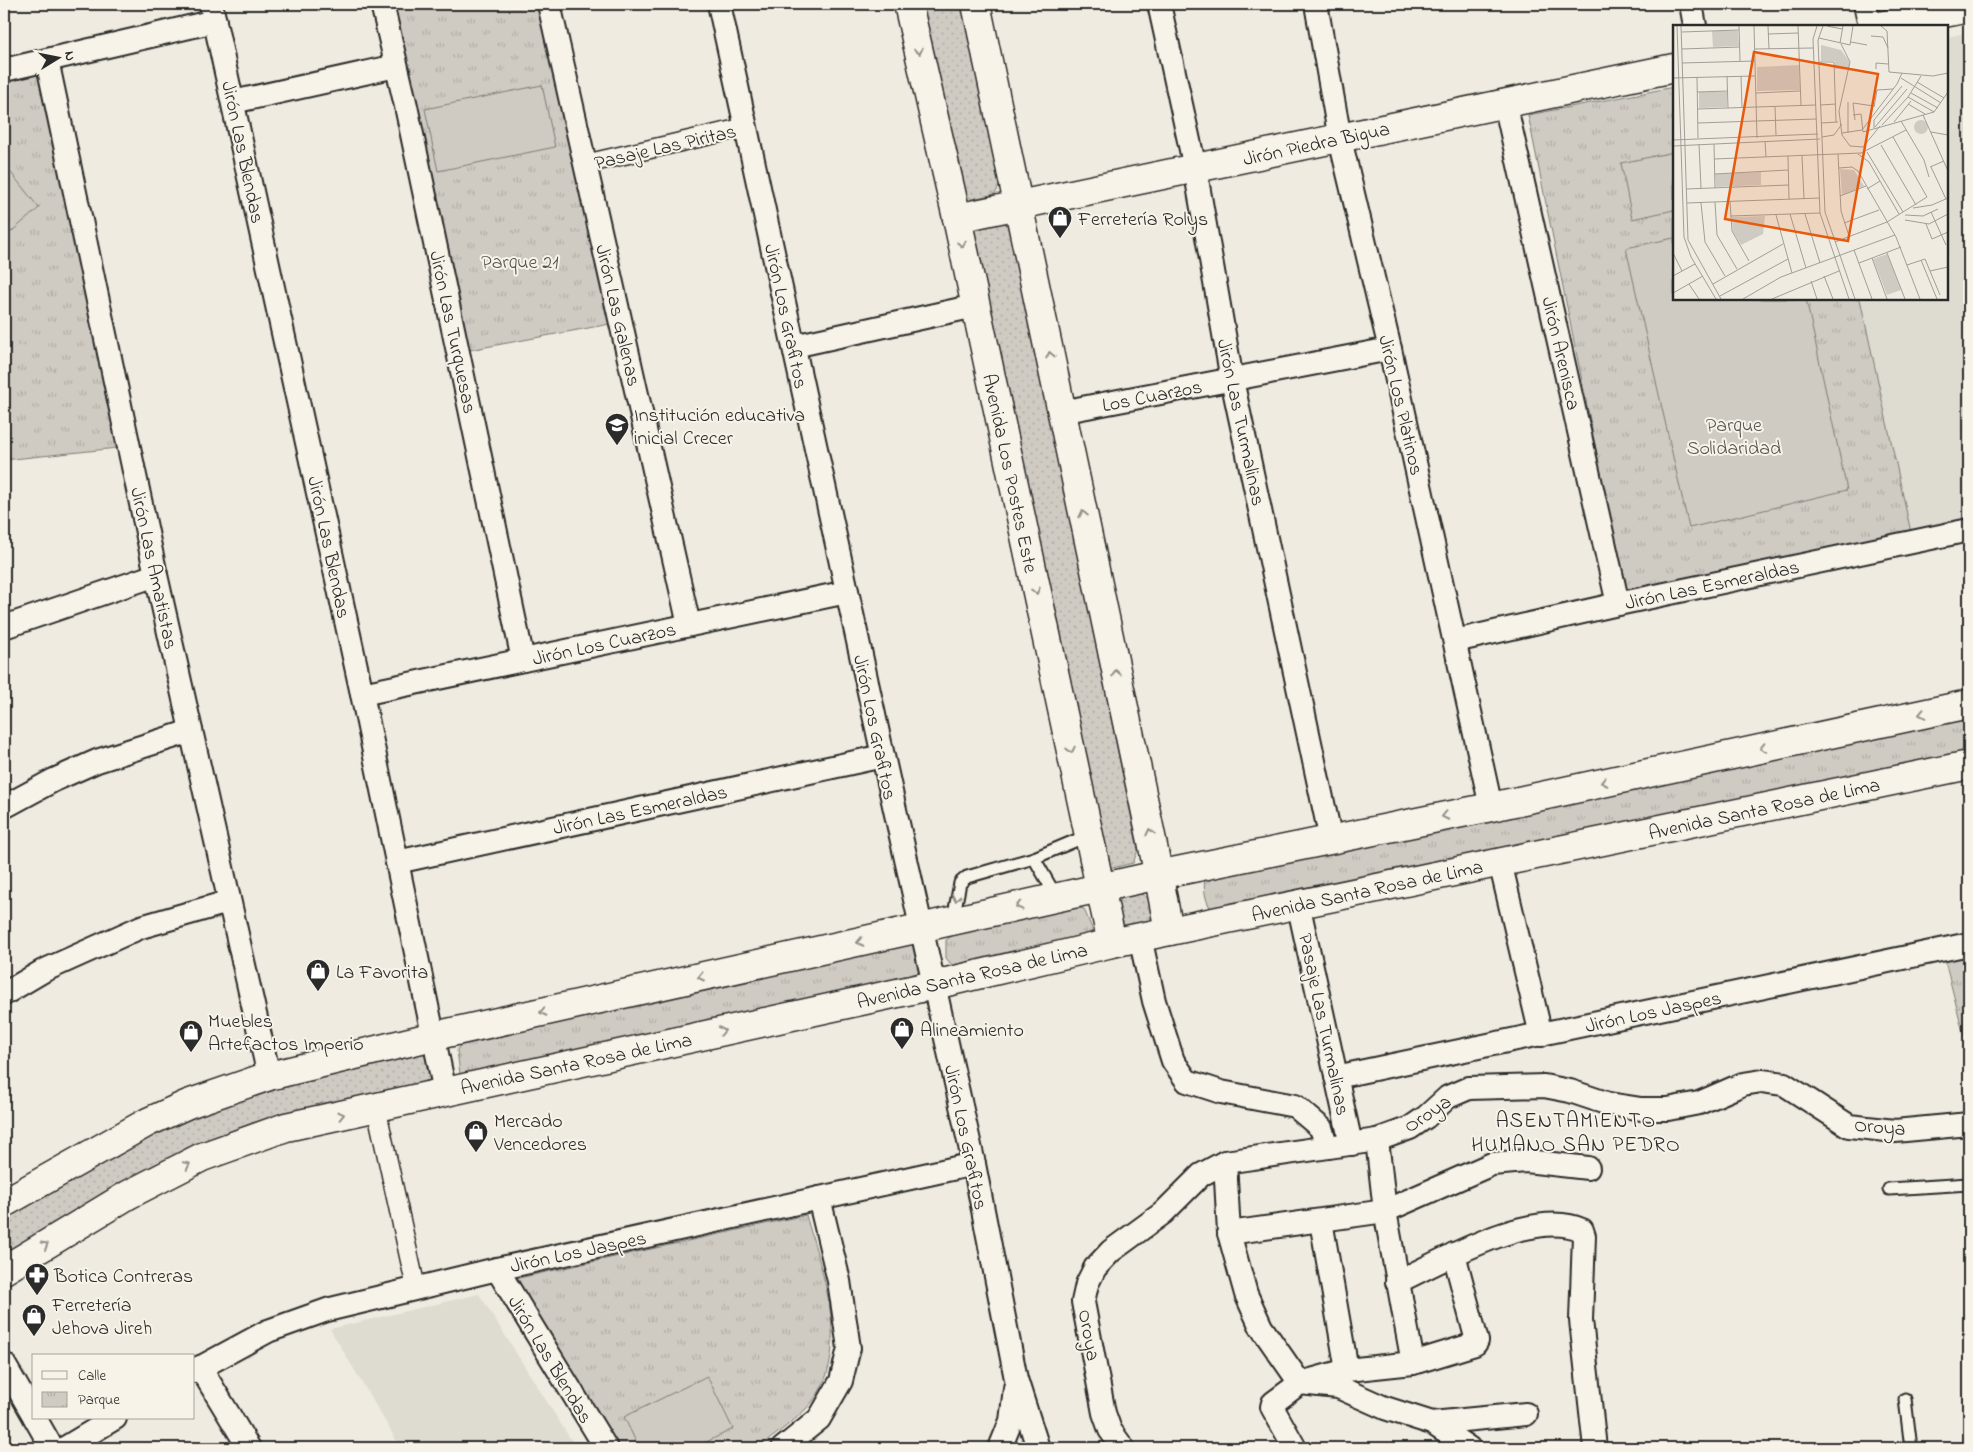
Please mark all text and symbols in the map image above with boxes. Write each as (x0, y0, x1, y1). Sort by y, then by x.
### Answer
inset map (1673, 25, 1948, 300)
north arrow (32, 32, 82, 82)
one-way arrow (913, 47, 924, 56)
text: N (58, 50, 80, 62)
street label: Jirón Las Blendas (212, 79, 271, 226)
street label: Jirón Piedra Bigua (1241, 116, 1393, 176)
street label: Pasaje Las Piritas (592, 118, 739, 179)
shop icon: Ferretería Rolys (1047, 205, 1073, 239)
place label: Ferretería Rolys (1077, 206, 1208, 235)
one-way arrow (957, 239, 967, 248)
street label: Jirón Los Grafitos (755, 241, 814, 392)
street label: Jirón Las Galenas (586, 242, 647, 389)
street label: Jirón Las Turquesas (420, 248, 483, 417)
park label: Parque 21 (481, 249, 559, 278)
street label: Jirón Arenisca (1532, 294, 1587, 413)
street label: Jirón Los Platinos (1369, 333, 1430, 479)
street label: Jirón Las Turmalinas (1208, 336, 1271, 509)
one-way arrow (1045, 351, 1056, 359)
street label: Avenida Los Postes Este (973, 371, 1044, 576)
street label: Los Cuarzos (1100, 374, 1205, 421)
place label: Institución educativa inicial Crecer (634, 402, 805, 454)
school or university icon: Institución educativa inicial Crecer (604, 412, 630, 446)
park label: Parque Solidaridad (1687, 412, 1781, 464)
street label: Jirón Las Blendas (298, 474, 357, 621)
street label: Jirón Las Amatistas (121, 485, 184, 652)
one-way arrow (1078, 510, 1089, 518)
street label: Jirón Las Esmeraldas (1623, 554, 1802, 619)
one-way arrow (1031, 587, 1041, 596)
street label: Jirón Los Cuarzos (530, 616, 679, 675)
street label: Jirón Los Grafitos (844, 652, 903, 803)
one-way arrow (1112, 669, 1122, 677)
one-way arrow (1917, 708, 1926, 719)
one-way arrow (1758, 742, 1767, 753)
one-way arrow (1065, 746, 1075, 754)
street label: Avenida Santa Rosa de Lima (1646, 772, 1883, 849)
one-way arrow (1599, 777, 1608, 787)
street label: Jirón Las Esmeraldas (551, 779, 730, 844)
one-way arrow (1440, 810, 1449, 821)
one-way arrow (1145, 828, 1156, 836)
street label: Avenida Santa Rosa de Lima (1249, 854, 1486, 931)
one-way arrow (952, 893, 962, 902)
one-way arrow (1014, 900, 1023, 911)
street label: Pasaje Las Turmalinas (1289, 931, 1356, 1118)
one-way arrow (856, 936, 865, 947)
street label: Avenida Santa Rosa de Lima (854, 937, 1091, 1018)
shop icon: La Favorita (305, 958, 331, 992)
place label: La Favorita (336, 959, 428, 988)
one-way arrow (697, 971, 706, 982)
street label: Jirón Los Jaspes (1583, 985, 1724, 1042)
one-way arrow (538, 1006, 547, 1017)
place label: Muebles Artefactos Imperio (208, 1008, 364, 1060)
shop icon: Alineamiento (889, 1016, 915, 1050)
place label: Alineamiento (920, 1017, 1024, 1046)
shop icon: Muebles Artefactos Imperio (178, 1019, 204, 1053)
one-way arrow (717, 1026, 726, 1037)
street label: Avenida Santa Rosa de Lima (458, 1027, 695, 1104)
street label: Jirón Los Grafitos (935, 1062, 994, 1213)
street label: Oroya (1399, 1089, 1458, 1142)
district label: ASENTAMIENTO HUMANO SAN PEDRO (1471, 1107, 1681, 1161)
place label: Mercado Vencedores (493, 1108, 587, 1160)
one-way arrow (336, 1110, 345, 1121)
street label: Oroya (1853, 1112, 1907, 1145)
shop icon: Mercado Vencedores (463, 1119, 489, 1153)
one-way arrow (181, 1161, 190, 1171)
street label: Jirón Los Jaspes (508, 1225, 649, 1282)
one-way arrow (40, 1242, 49, 1252)
pharmacy icon: Botica Contreras (24, 1262, 50, 1296)
place label: Botica Contreras (53, 1263, 193, 1292)
street label: Jirón Las Blendas (499, 1291, 599, 1430)
place label: Ferretería Jehova Jireh (51, 1292, 152, 1344)
shop icon: Ferretería Jehova Jireh (21, 1303, 47, 1337)
street label: Oroya (1069, 1307, 1106, 1363)
legend (32, 1354, 195, 1420)
text: Calle (78, 1365, 106, 1387)
text: Parque (78, 1389, 120, 1411)

